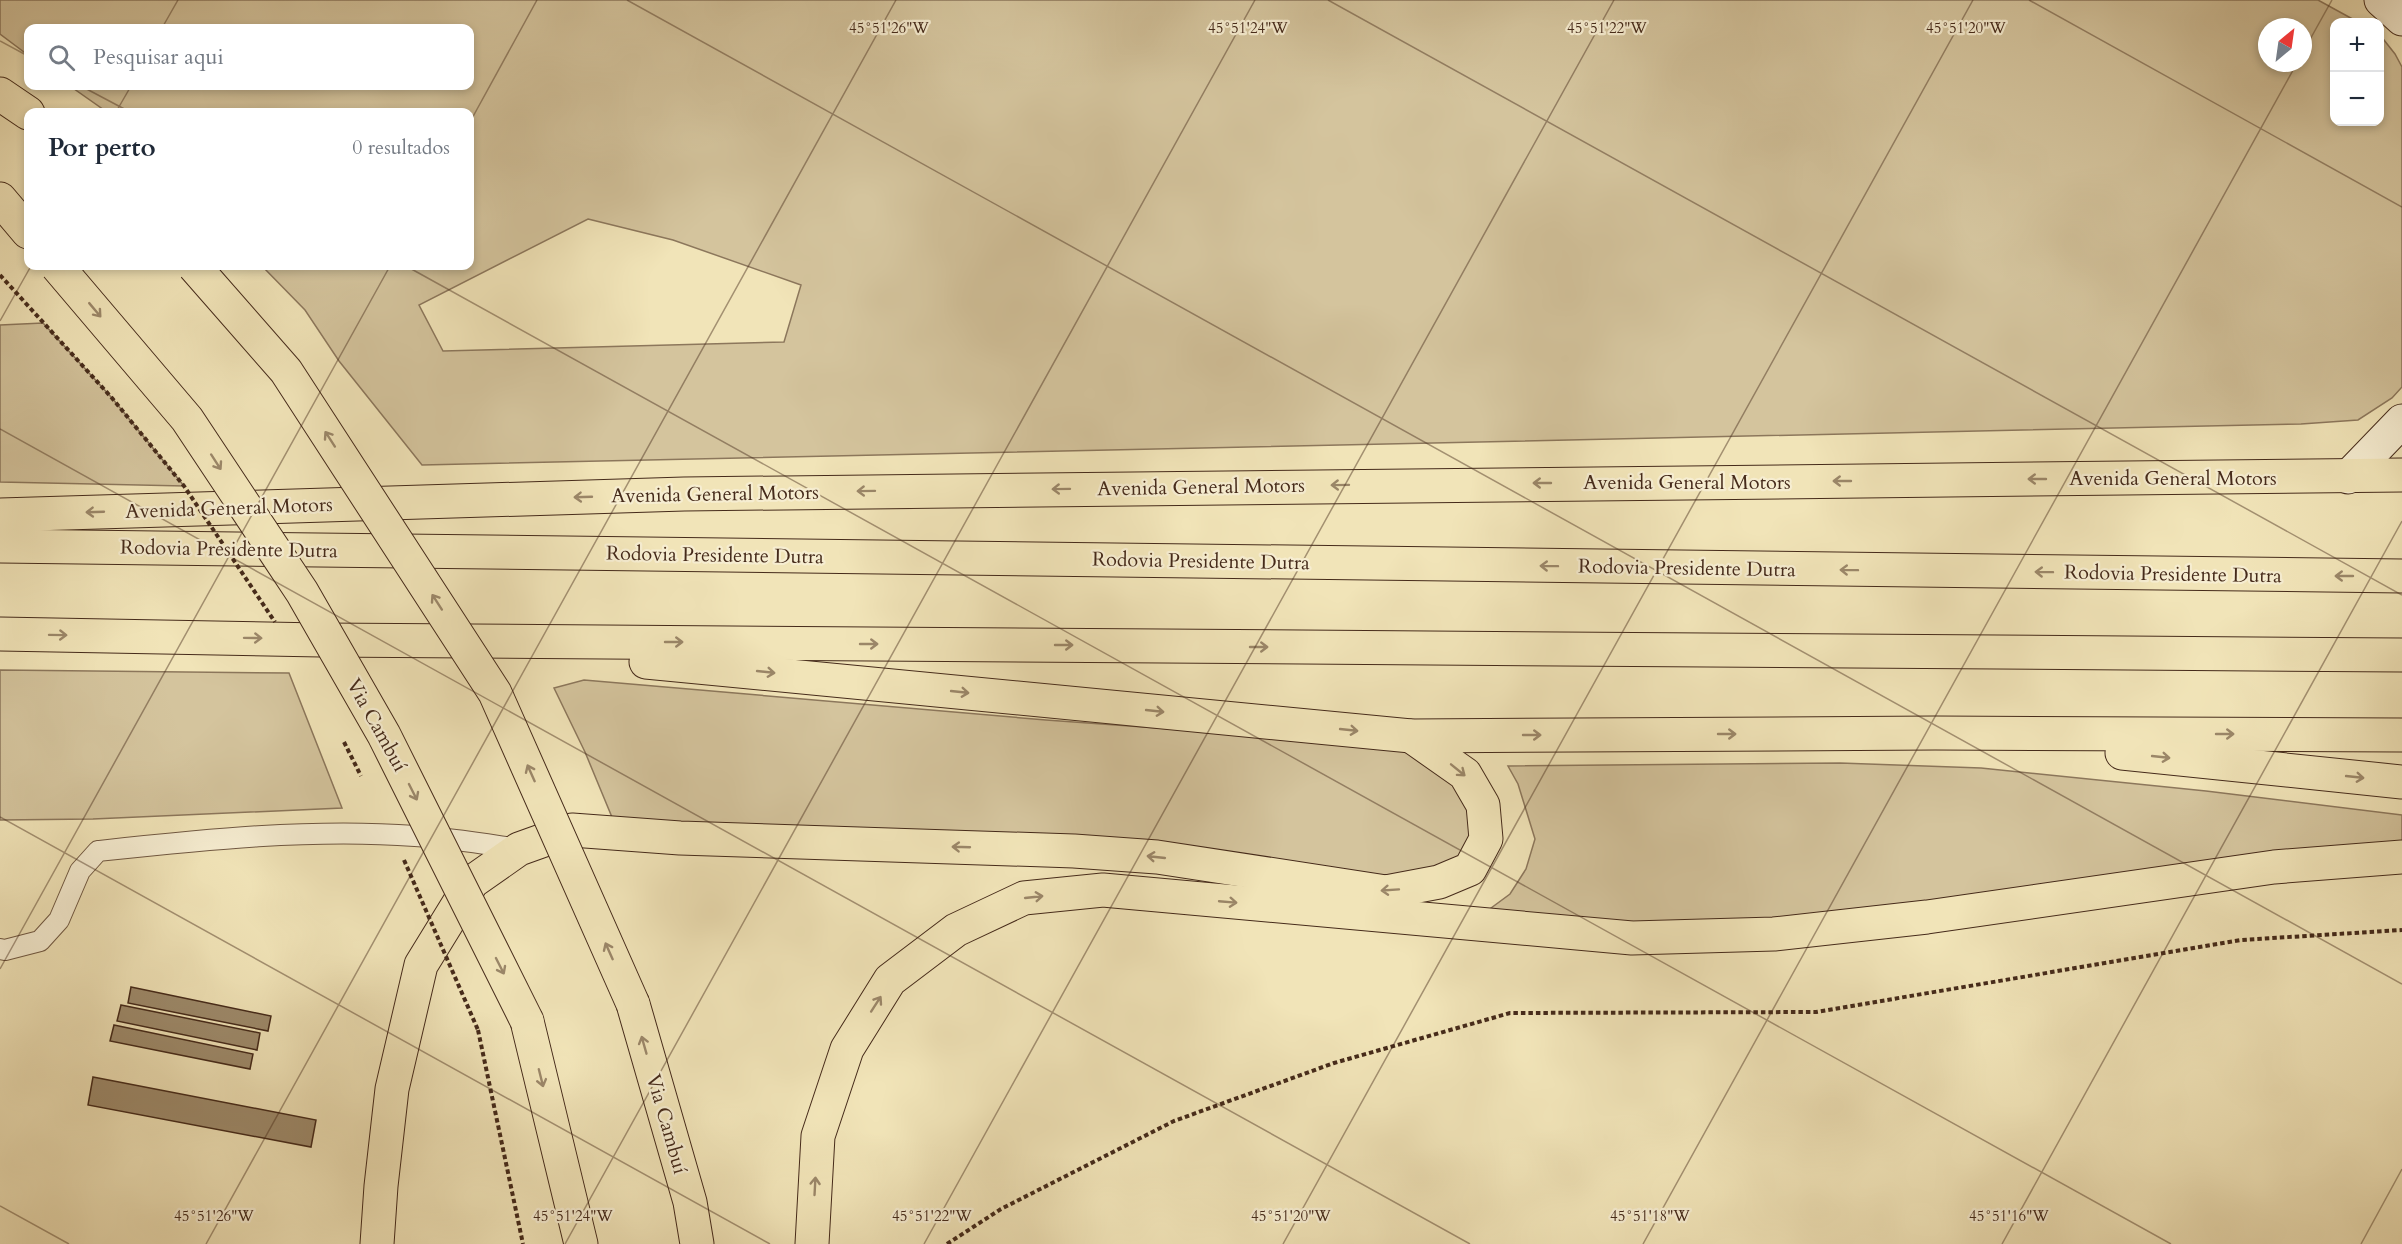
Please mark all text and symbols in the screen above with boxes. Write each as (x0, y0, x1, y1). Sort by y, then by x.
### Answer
text: 45°51'26"W (849, 18, 929, 38)
text: 45°51'24"W (1208, 18, 1288, 38)
text: 45°51'22"W (1567, 18, 1647, 38)
text: 45°51'20"W (1926, 18, 2006, 38)
north arrow (2258, 18, 2312, 72)
map controls (2330, 18, 2384, 126)
button: + (2330, 18, 2384, 72)
search box (24, 24, 474, 90)
icon: search (45, 41, 78, 74)
text: Pesquisar aqui (93, 42, 224, 72)
button: − (2330, 72, 2384, 126)
text: Por perto (48, 130, 156, 165)
text: 0 resultados (352, 134, 450, 161)
one-way arrow (88, 302, 101, 318)
one-way arrow (324, 431, 336, 448)
one-way arrow (210, 454, 222, 470)
street label: Avenida General Motors (2069, 465, 2277, 492)
street label: Avenida General Motors (1583, 469, 1791, 496)
street label: Avenida General Motors (1097, 472, 1305, 502)
one-way arrow (2028, 473, 2048, 485)
one-way arrow (1833, 475, 1853, 487)
one-way arrow (1533, 477, 1553, 489)
street label: Avenida General Motors (611, 479, 819, 509)
one-way arrow (1331, 479, 1351, 491)
one-way arrow (1052, 483, 1072, 495)
one-way arrow (857, 486, 877, 497)
street label: Avenida General Motors (125, 491, 333, 525)
one-way arrow (574, 491, 594, 503)
one-way arrow (85, 506, 105, 518)
street label: Rodovia Presidente Dutra (120, 534, 338, 564)
street label: Rodovia Presidente Dutra (606, 540, 824, 570)
street label: Rodovia Presidente Dutra (1092, 546, 1310, 576)
street label: Rodovia Presidente Dutra (1578, 553, 1796, 583)
street label: Rodovia Presidente Dutra (2064, 559, 2282, 589)
one-way arrow (1539, 560, 1559, 572)
one-way arrow (1839, 564, 1859, 576)
one-way arrow (2034, 566, 2054, 578)
one-way arrow (2334, 570, 2354, 581)
one-way arrow (430, 594, 443, 611)
one-way arrow (48, 629, 68, 641)
one-way arrow (243, 633, 263, 644)
one-way arrow (663, 636, 683, 648)
one-way arrow (858, 638, 878, 650)
one-way arrow (1053, 639, 1073, 651)
one-way arrow (1248, 641, 1268, 653)
one-way arrow (756, 667, 776, 678)
street label: Via Cambuí (340, 674, 414, 777)
one-way arrow (950, 687, 970, 698)
one-way arrow (1144, 706, 1164, 717)
one-way arrow (1338, 725, 1358, 736)
one-way arrow (1717, 728, 1737, 740)
one-way arrow (2214, 729, 2234, 740)
one-way arrow (1522, 730, 1542, 741)
one-way arrow (2150, 752, 2170, 763)
one-way arrow (524, 764, 536, 782)
one-way arrow (1450, 764, 1466, 777)
one-way arrow (2344, 772, 2364, 783)
one-way arrow (407, 782, 419, 800)
one-way arrow (951, 842, 971, 853)
one-way arrow (1146, 851, 1166, 862)
one-way arrow (1381, 885, 1400, 896)
one-way arrow (1023, 892, 1043, 903)
one-way arrow (1217, 897, 1237, 908)
one-way arrow (603, 942, 614, 961)
one-way arrow (494, 957, 506, 975)
one-way arrow (869, 995, 882, 1012)
one-way arrow (638, 1036, 649, 1055)
one-way arrow (535, 1068, 547, 1087)
street label: Via Cambuí (640, 1071, 694, 1177)
one-way arrow (810, 1176, 821, 1196)
text: 45°51'26"W (174, 1206, 254, 1226)
text: 45°51'24"W (533, 1206, 613, 1226)
text: 45°51'22"W (892, 1206, 972, 1226)
text: 45°51'20"W (1251, 1206, 1331, 1226)
text: 45°51'18"W (1610, 1206, 1690, 1226)
text: 45°51'16"W (1969, 1206, 2049, 1226)

